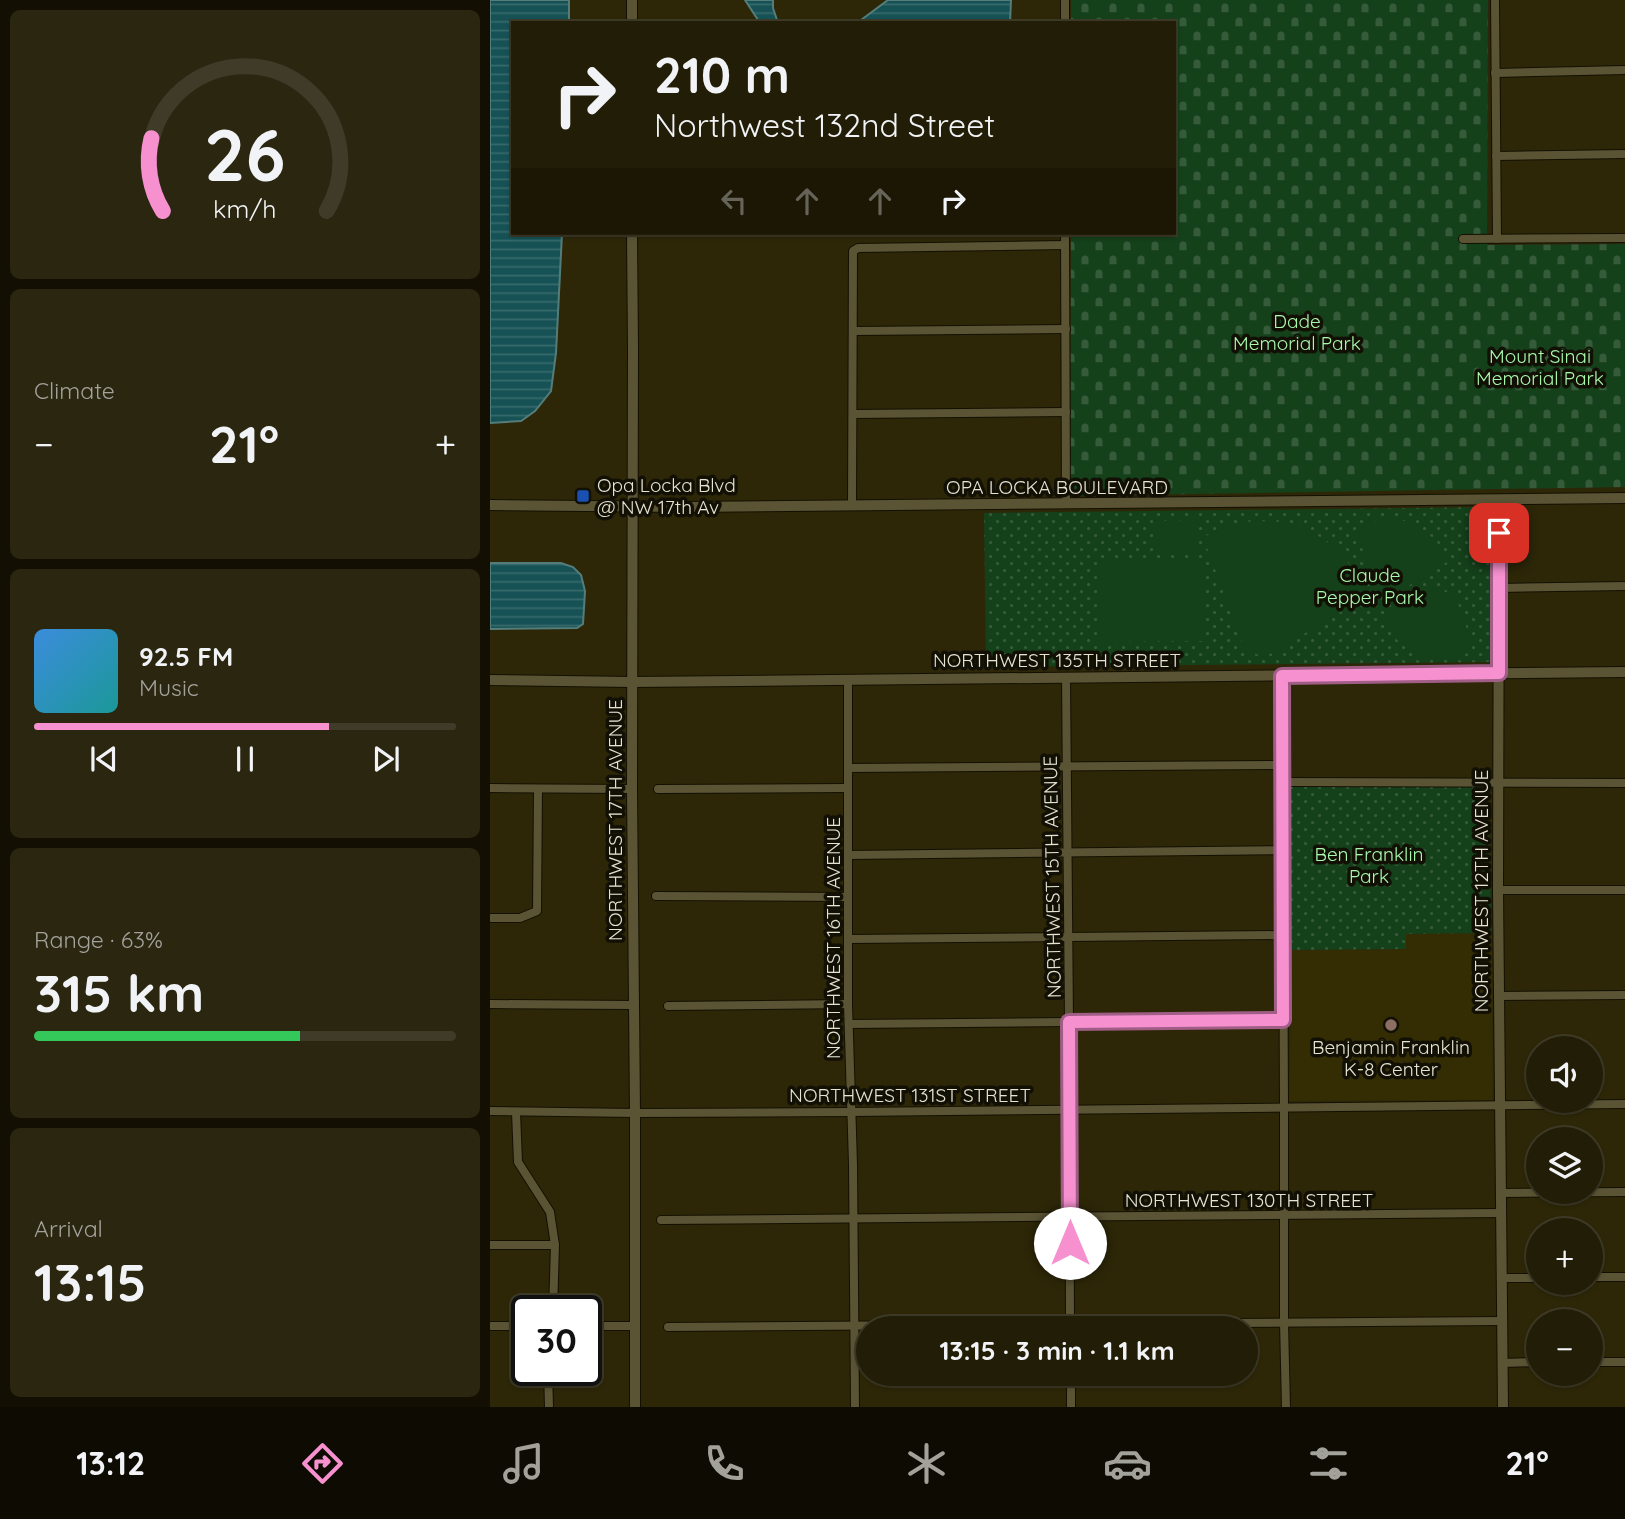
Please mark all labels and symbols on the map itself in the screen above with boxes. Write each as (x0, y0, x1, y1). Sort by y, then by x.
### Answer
park label: Dade Memorial Park (1233, 309, 1361, 355)
park label: Mount Sinai Memorial Park (1476, 344, 1604, 390)
place label: Opa Locka Blvd @ NW 17th Av (597, 473, 736, 519)
street label: OPA LOCKA BOULEVARD (946, 475, 1168, 499)
marker: Opa Locka Blvd @ NW 17th Av (575, 488, 591, 504)
pin (1469, 503, 1529, 563)
park label: Claude Pepper Park (1316, 563, 1424, 609)
street label: NORTHWEST 135TH STREET (933, 648, 1181, 672)
street label: NORTHWEST 17TH AVENUE (603, 699, 627, 941)
street label: NORTHWEST 15TH AVENUE (1038, 756, 1066, 998)
street label: NORTHWEST 12TH AVENUE (1469, 770, 1493, 1012)
street label: NORTHWEST 16TH AVENUE (821, 817, 845, 1059)
park label: Ben Franklin Park (1315, 842, 1423, 888)
marker: Benjamin Franklin K-8 Center (1383, 1017, 1399, 1033)
place label: Benjamin Franklin K-8 Center (1312, 1035, 1470, 1081)
street label: NORTHWEST 131ST STREET (789, 1083, 1031, 1107)
street label: NORTHWEST 130TH STREET (1125, 1188, 1373, 1212)
position arrow (1033, 1206, 1107, 1280)
speed limit sign: 30 (511, 1295, 602, 1386)

